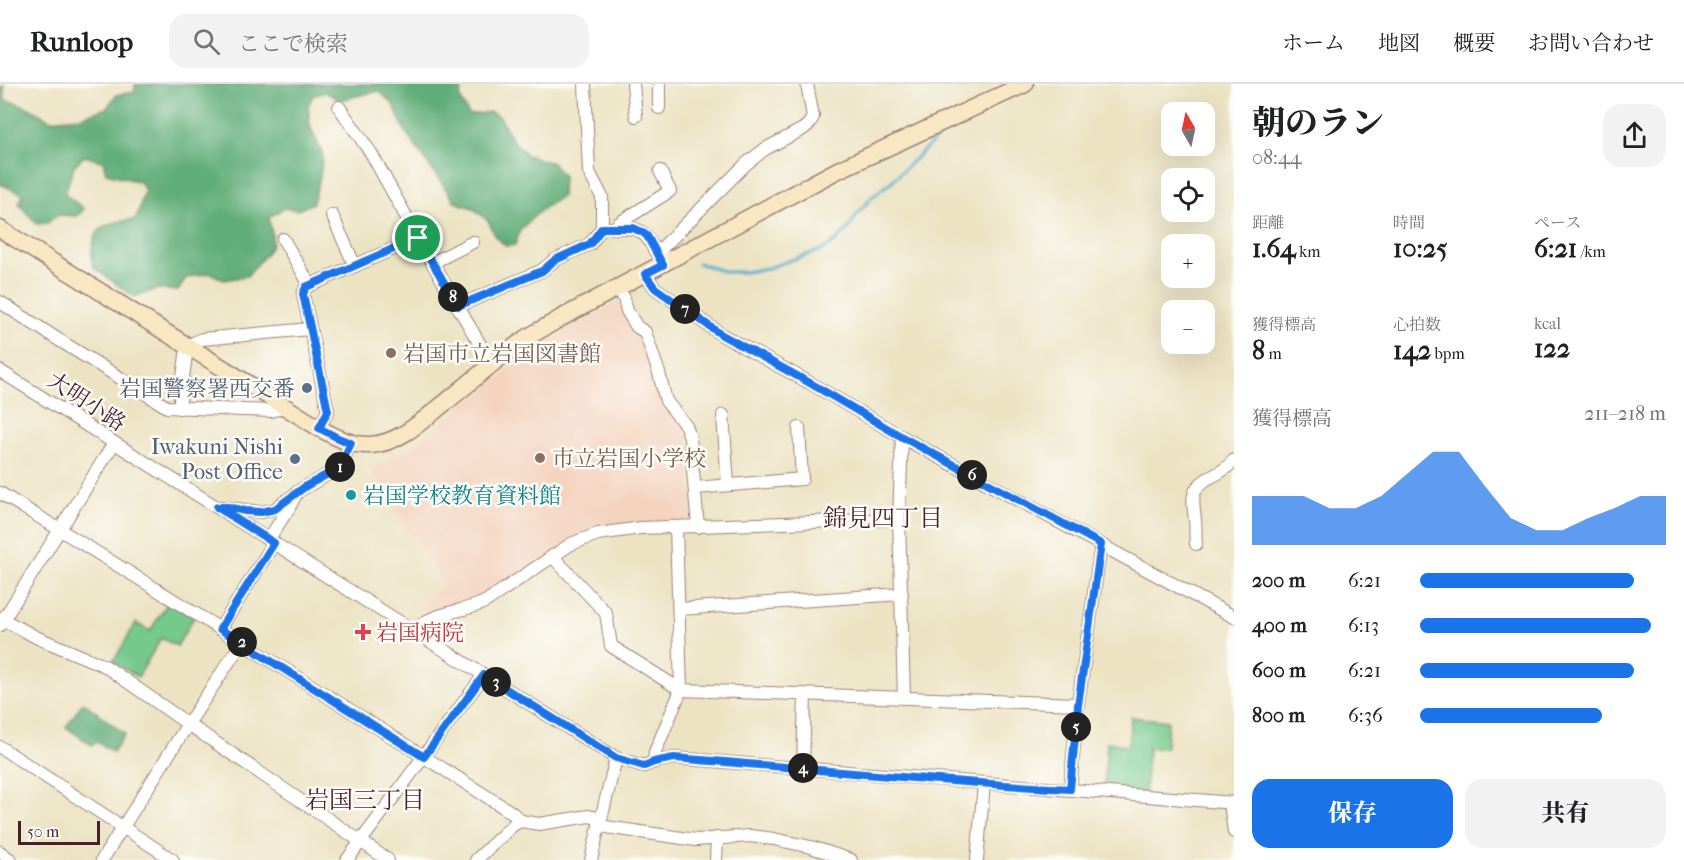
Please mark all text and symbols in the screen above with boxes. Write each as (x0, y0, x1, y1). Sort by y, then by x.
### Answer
search box (169, 14, 589, 68)
text: Runloop (30, 25, 133, 58)
icon: search (190, 25, 223, 58)
text: ここで検索 (238, 31, 348, 57)
text: ホーム (1282, 31, 1345, 55)
text: 地図 (1378, 31, 1420, 55)
text: 概要 (1453, 31, 1495, 55)
text: お問い合わせ (1528, 31, 1654, 55)
north arrow (1161, 102, 1215, 156)
map controls (1161, 102, 1215, 354)
text: 朝のラン (1252, 104, 1384, 143)
button: share (1603, 104, 1666, 167)
text: 08:44 (1252, 146, 1302, 169)
button: locate (1161, 168, 1215, 222)
pin (392, 212, 443, 263)
text: 距離 (1252, 213, 1284, 232)
text: 時間 (1393, 213, 1425, 232)
text: ペース (1534, 213, 1581, 232)
icon: arrive (401, 221, 434, 254)
text: 1.64 (1252, 233, 1296, 264)
text: 10:25 (1393, 233, 1447, 264)
text: 6:21 (1534, 233, 1577, 264)
button: + (1161, 234, 1215, 288)
text: km (1296, 242, 1321, 261)
text: /km (1577, 242, 1606, 261)
pin: 8 (438, 282, 468, 312)
text: 8 (449, 287, 457, 306)
pin: 7 (670, 294, 700, 324)
text: 7 (681, 299, 689, 318)
button: − (1161, 300, 1215, 354)
text: kcal (1534, 314, 1561, 333)
text: 獲得標高 (1252, 315, 1316, 334)
text: 心拍数 (1393, 315, 1441, 334)
text: 122 (1534, 333, 1570, 364)
text: 8 (1252, 335, 1265, 366)
text: 142 (1393, 335, 1431, 366)
place label: 岩国市立岩国図書館 (403, 341, 601, 367)
text: m (1265, 344, 1282, 363)
text: bpm (1431, 344, 1465, 363)
marker: 岩国市立岩国図書館 (384, 346, 398, 360)
street label: 大明小路 (42, 367, 130, 437)
place label: 岩国警察署西交番 (119, 376, 295, 402)
marker: 岩国警察署西交番 (300, 381, 314, 395)
text: 211–218 m (1584, 402, 1666, 425)
text: 獲得標高 (1252, 407, 1332, 430)
place label: Iwakuni Nishi Post Office (151, 434, 283, 485)
place label: 市立岩国小学校 (552, 446, 706, 472)
marker: 市立岩国小学校 (533, 451, 547, 465)
marker: Iwakuni Nishi Post Office (288, 452, 302, 466)
pin: 1 (325, 452, 355, 482)
text: 1 (337, 457, 343, 476)
pin: 6 (957, 460, 987, 490)
text: 6 (968, 465, 976, 484)
place label: 岩国学校教育資料館 (363, 483, 561, 509)
marker: 岩国学校教育資料館 (344, 488, 358, 502)
district label: 錦見四丁目 (823, 504, 943, 532)
text: 200 m (1252, 569, 1305, 592)
text: 6:21 (1348, 569, 1381, 592)
text: 400 m (1252, 614, 1307, 637)
text: 6:13 (1348, 614, 1379, 637)
place label: 岩国病院 (376, 620, 464, 646)
marker: 岩国病院 (354, 623, 372, 641)
pin: 2 (227, 627, 257, 657)
text: 2 (238, 632, 246, 651)
text: 600 m (1252, 659, 1306, 682)
text: 6:21 (1348, 659, 1381, 682)
pin: 3 (481, 667, 511, 697)
text: 3 (493, 672, 499, 691)
text: 800 m (1252, 704, 1305, 727)
text: 6:36 (1348, 704, 1383, 727)
pin: 5 (1061, 712, 1091, 742)
text: 5 (1073, 717, 1079, 736)
pin: 4 (788, 753, 818, 783)
text: 4 (798, 758, 808, 777)
button: 保存 (1252, 779, 1453, 848)
button: 共有 (1465, 779, 1666, 848)
district label: 岩国三丁目 (305, 786, 425, 814)
scale bar (18, 818, 100, 846)
text: 50 m (27, 822, 59, 841)

